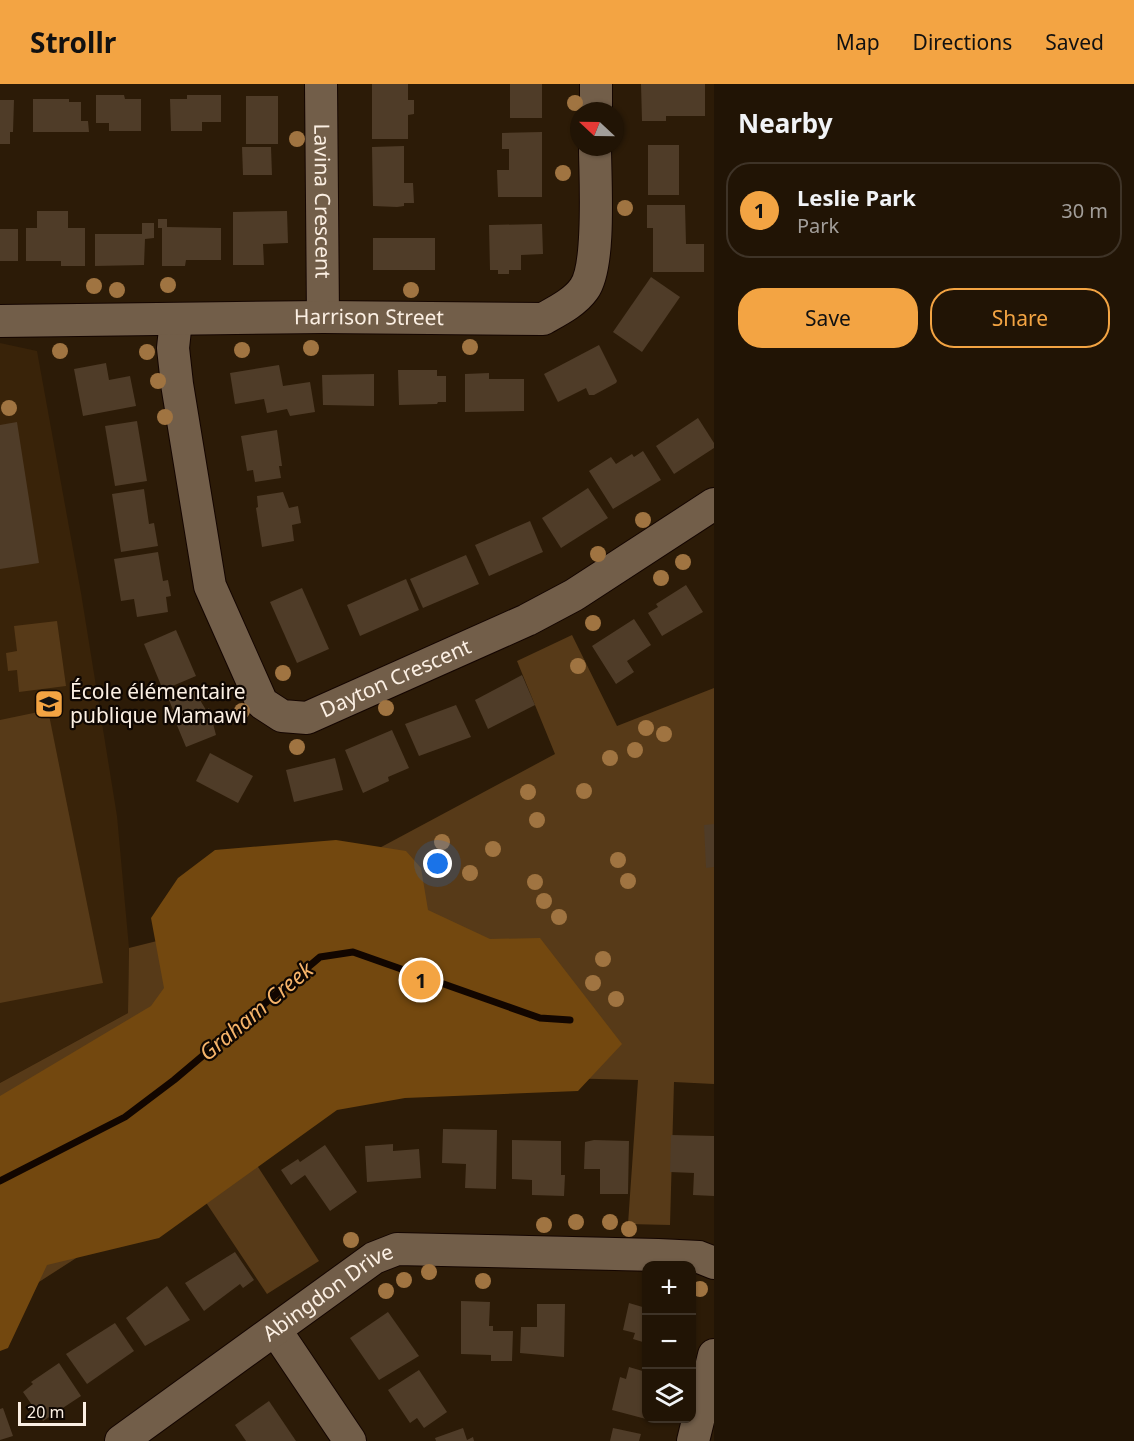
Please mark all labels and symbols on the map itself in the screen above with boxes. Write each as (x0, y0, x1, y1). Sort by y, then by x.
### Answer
north arrow (570, 102, 624, 156)
street label: Lavina Crescent (308, 123, 338, 279)
street label: Harrison Street (294, 302, 445, 331)
street label: Dayton Crescent (315, 632, 476, 724)
place label: École élémentaire publique Mamawi (70, 677, 247, 729)
school or university icon: École élémentaire publique Mamawi (33, 688, 65, 720)
your location (423, 849, 452, 878)
water label: Graham Creek (192, 953, 319, 1067)
pin: 1 (402, 958, 440, 1002)
street label: Abingdon Drive (257, 1237, 397, 1347)
scale bar (18, 1399, 86, 1426)

